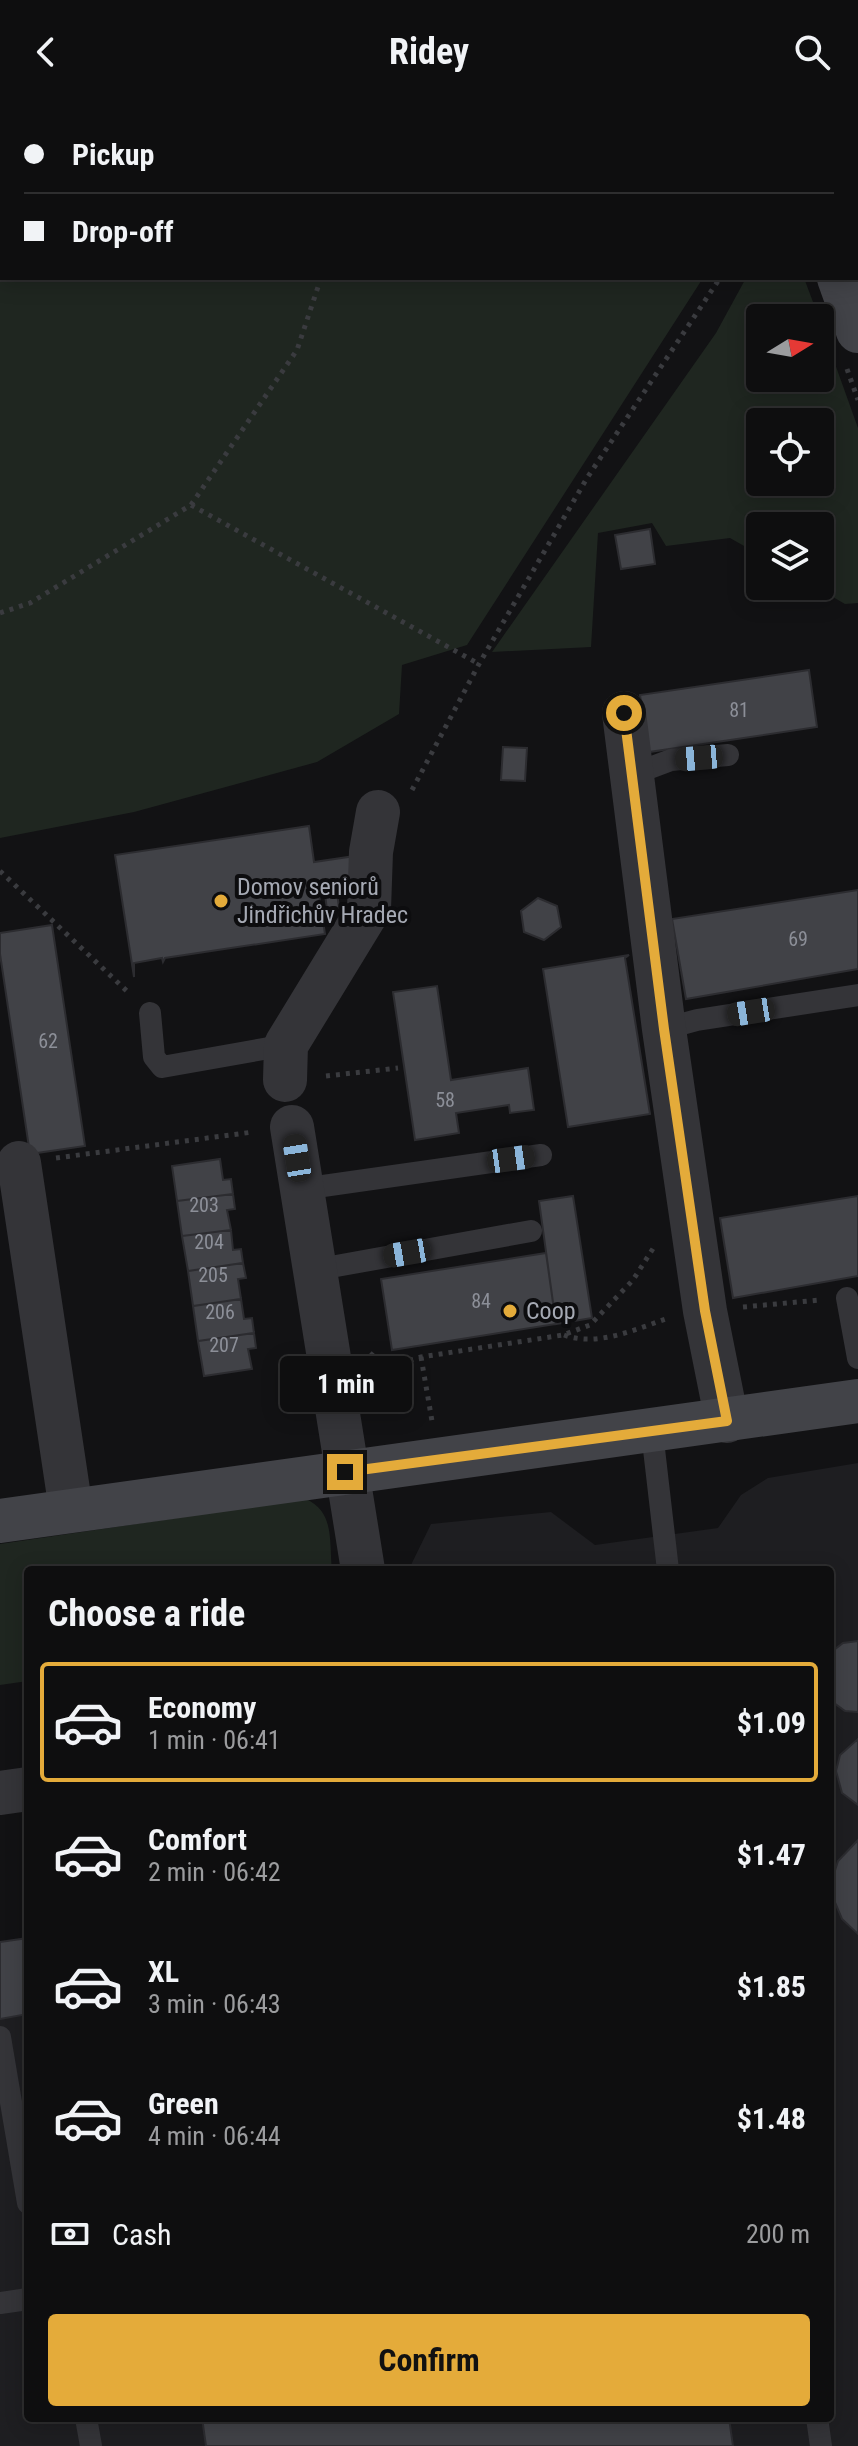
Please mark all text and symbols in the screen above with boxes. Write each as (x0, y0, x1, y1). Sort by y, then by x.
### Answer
icon: back (24, 30, 68, 74)
icon: search (790, 30, 834, 74)
text: Ridey (389, 31, 469, 73)
text: Pickup (72, 137, 154, 172)
text: Drop-off (72, 214, 174, 249)
north arrow (746, 304, 834, 392)
map controls (746, 304, 834, 600)
button: locate (746, 408, 834, 496)
button: layers (746, 512, 834, 600)
route start (606, 695, 642, 731)
house number: 81 (729, 698, 749, 722)
car (674, 744, 724, 772)
place label: Domov seniorů Jindřichův Hradec (237, 873, 408, 929)
marker: Domov seniorů Jindřichův Hradec (212, 892, 230, 910)
house number: 69 (788, 927, 808, 951)
car (725, 996, 777, 1028)
house number: 62 (38, 1029, 58, 1053)
house number: 58 (435, 1088, 455, 1112)
car (281, 1132, 313, 1184)
car (486, 1144, 536, 1174)
house number: 203 (189, 1193, 219, 1217)
house number: 204 (194, 1230, 224, 1254)
car (381, 1237, 433, 1269)
house number: 205 (198, 1263, 228, 1287)
house number: 84 (471, 1289, 491, 1313)
place label: Coop (526, 1297, 576, 1325)
house number: 206 (205, 1300, 235, 1324)
marker: Coop (501, 1302, 519, 1320)
house number: 207 (209, 1333, 239, 1357)
callout: 1 min (279, 1356, 411, 1412)
text: 1 min (317, 1369, 375, 1399)
route end (327, 1454, 363, 1490)
text: Choose a ride (48, 1593, 245, 1635)
icon: car (52, 1686, 124, 1758)
text: Economy (148, 1690, 256, 1725)
text: $1.09 (737, 1705, 806, 1740)
text: 1 min · 06:41 (148, 1725, 281, 1755)
icon: car (52, 1818, 124, 1890)
text: Comfort (148, 1822, 247, 1857)
text: $1.47 (737, 1837, 806, 1872)
text: 2 min · 06:42 (148, 1857, 281, 1887)
icon: car (52, 1950, 124, 2022)
text: XL (148, 1954, 179, 1989)
text: $1.85 (737, 1969, 806, 2004)
text: 3 min · 06:43 (148, 1989, 281, 2019)
icon: car (52, 2082, 124, 2154)
text: Green (148, 2086, 219, 2121)
text: $1.48 (737, 2101, 806, 2136)
text: 4 min · 06:44 (148, 2121, 281, 2151)
icon: cash (48, 2212, 92, 2256)
text: Cash (112, 2217, 172, 2252)
text: 200 m (746, 2219, 810, 2249)
button: Confirm (48, 2314, 810, 2406)

